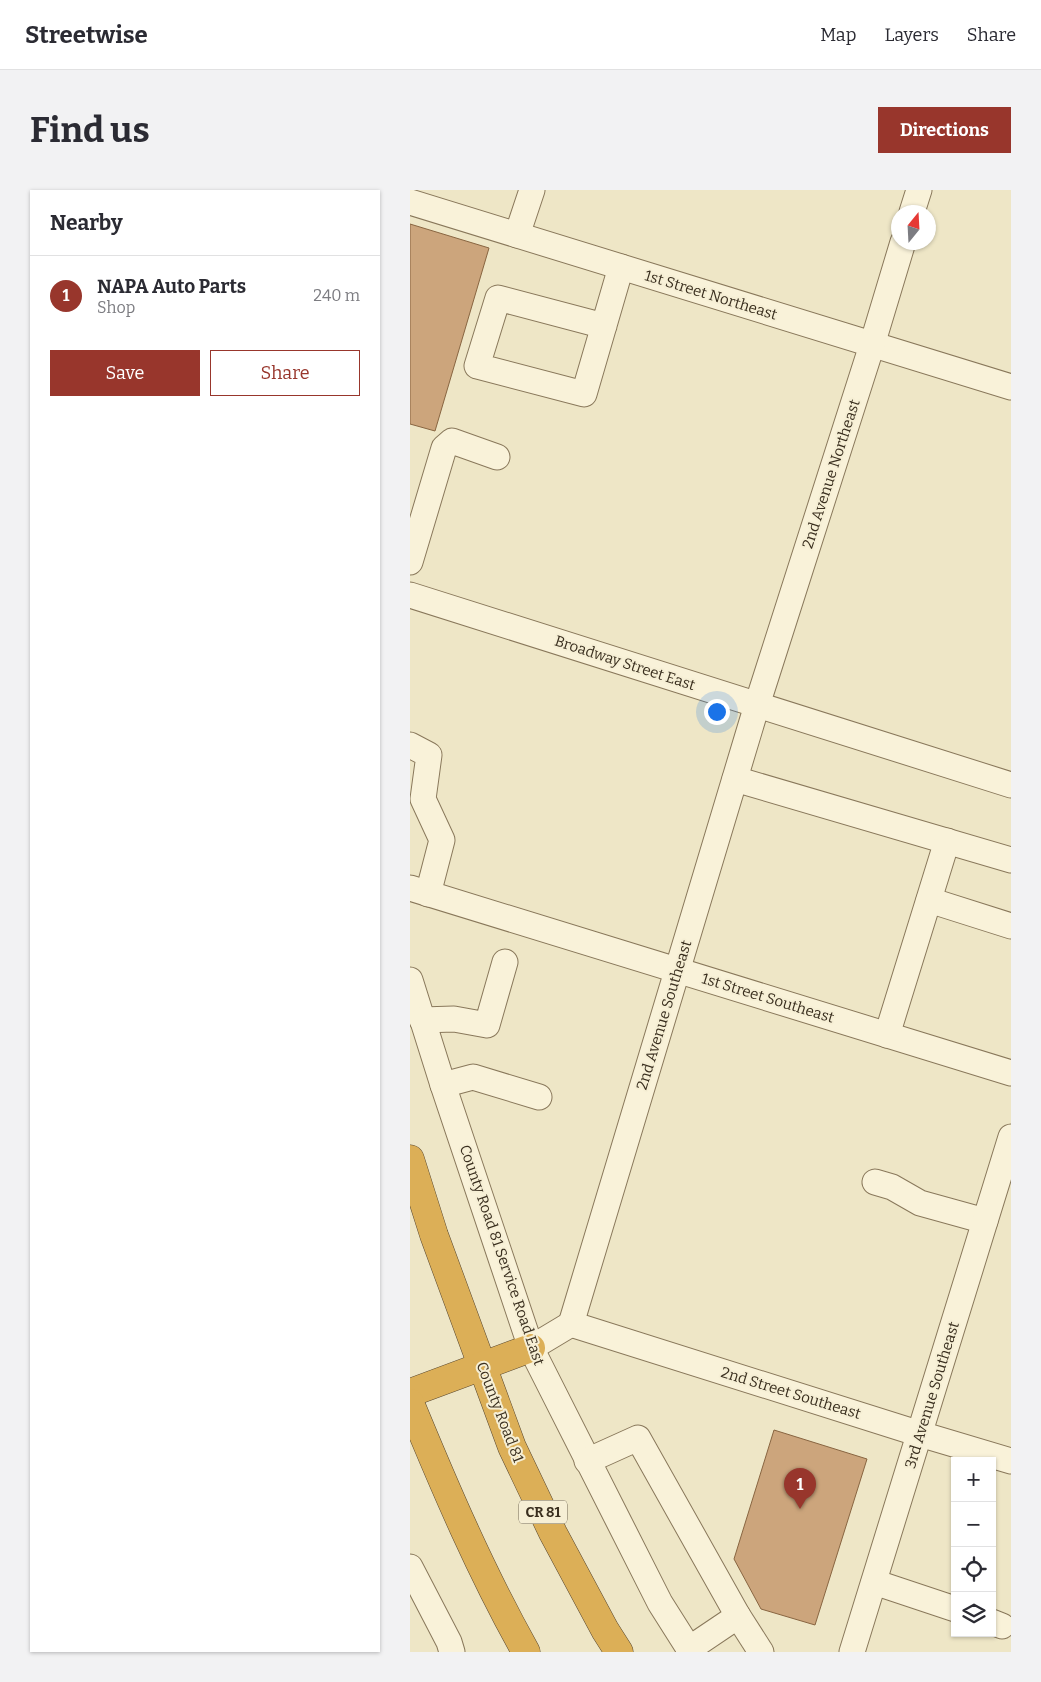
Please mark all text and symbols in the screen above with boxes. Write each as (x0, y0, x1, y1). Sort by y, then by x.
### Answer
text: Streetwise (25, 21, 148, 49)
text: Map (820, 24, 856, 46)
text: Layers (884, 24, 939, 46)
text: Share (967, 24, 1016, 46)
button: Directions (878, 107, 1011, 153)
text: Find us (30, 109, 150, 151)
north arrow (891, 205, 936, 250)
text: Nearby (50, 210, 123, 236)
street label: 1st Street Northeast (643, 266, 780, 324)
text: NAPA Auto Parts (97, 275, 246, 298)
text: 1 (63, 286, 69, 305)
text: 240 m (313, 286, 360, 305)
text: Shop (97, 298, 135, 317)
button: Save (50, 350, 200, 396)
button: Share (210, 350, 360, 396)
street label: 2nd Avenue Northeast (798, 397, 864, 551)
street label: Broadway Street East (552, 632, 698, 694)
your location (704, 699, 730, 725)
street label: 2nd Avenue Southeast (633, 937, 696, 1092)
street label: 1st Street Southeast (700, 969, 837, 1027)
street label: County Road 81 Service Road East (456, 1142, 548, 1368)
street label: 3rd Avenue Southeast (901, 1319, 963, 1471)
street label: County Road 81 (473, 1359, 527, 1465)
street label: 2nd Street Southeast (719, 1363, 864, 1423)
map controls (951, 1457, 996, 1637)
button: + (951, 1457, 996, 1502)
pin: 1 (784, 1468, 816, 1509)
road number: CR 81 (519, 1500, 567, 1524)
button: − (951, 1502, 996, 1547)
button: locate (951, 1547, 996, 1592)
button: layers (951, 1592, 996, 1637)

